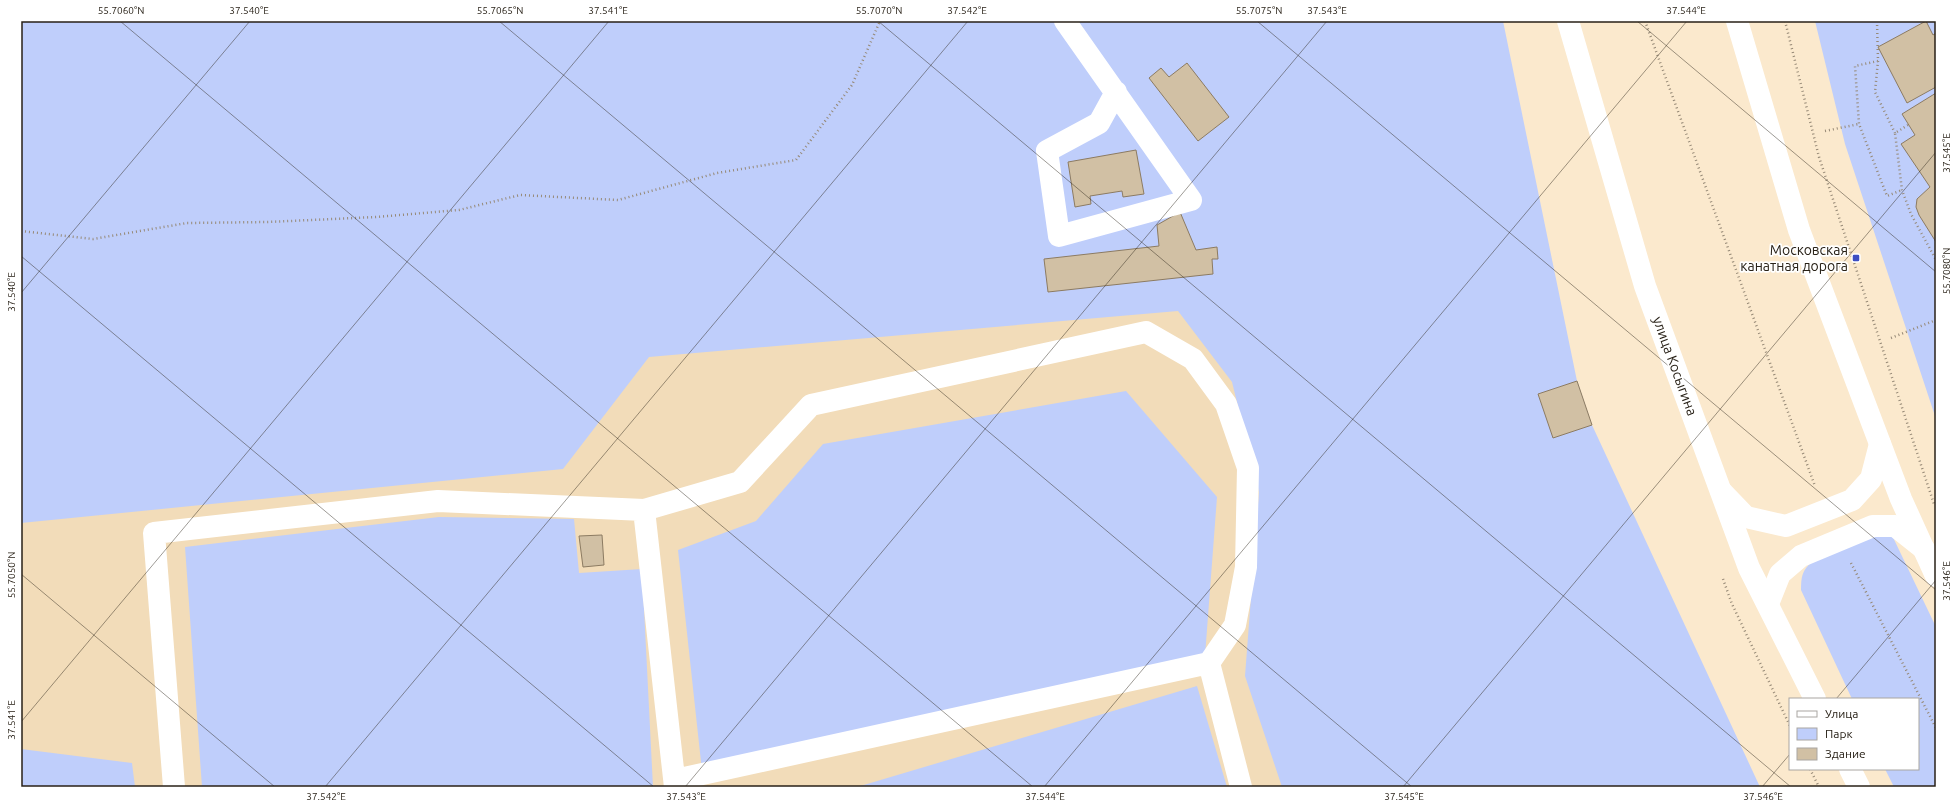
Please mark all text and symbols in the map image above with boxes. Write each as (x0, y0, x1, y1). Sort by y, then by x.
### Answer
text: 55.7060°N (98, 5, 144, 16)
text: 37.540°E (229, 5, 269, 16)
text: 55.7065°N (477, 5, 523, 16)
text: 37.541°E (588, 5, 628, 16)
text: 55.7070°N (856, 5, 902, 16)
text: 37.542°E (947, 5, 987, 16)
text: 55.7075°N (1236, 5, 1282, 16)
text: 37.543°E (1307, 5, 1347, 16)
text: 37.544°E (1666, 5, 1706, 16)
text: 37.545°E (1941, 133, 1952, 173)
place label: Московская канатная дорога (1740, 242, 1848, 274)
text: 55.7080°N (1941, 248, 1952, 294)
marker: Московская канатная дорога (1851, 253, 1861, 263)
text: 37.540°E (6, 272, 17, 312)
street label: улица Косыгина (1650, 314, 1700, 418)
text: 55.7050°N (6, 552, 17, 598)
text: 37.546°E (1941, 561, 1952, 601)
legend (1789, 698, 1919, 770)
text: 37.541°E (6, 700, 17, 740)
text: Улица (1825, 707, 1858, 720)
text: Парк (1825, 727, 1853, 740)
text: Здание (1825, 747, 1866, 760)
text: 37.542°E (306, 791, 346, 802)
text: 37.543°E (666, 791, 706, 802)
text: 37.544°E (1025, 791, 1065, 802)
text: 37.545°E (1384, 791, 1424, 802)
text: 37.546°E (1743, 791, 1783, 802)

